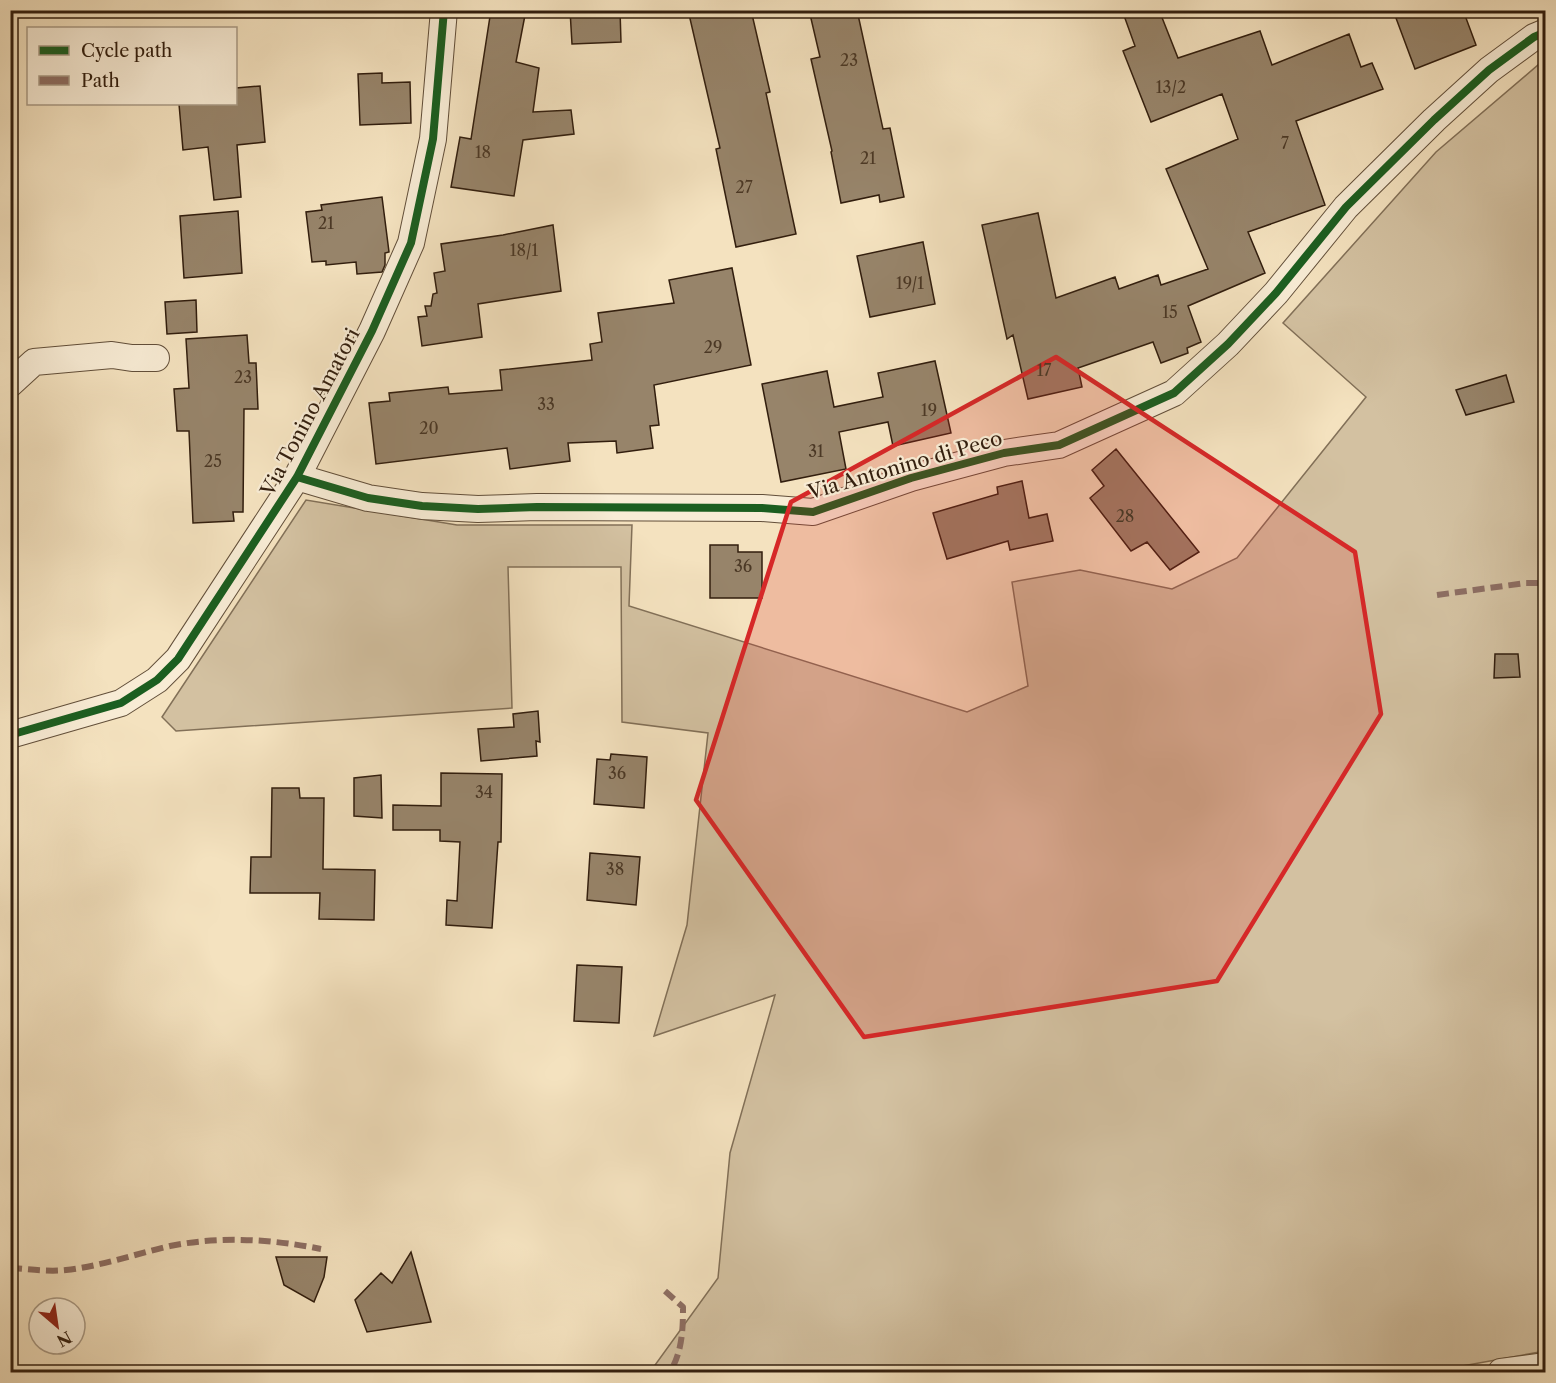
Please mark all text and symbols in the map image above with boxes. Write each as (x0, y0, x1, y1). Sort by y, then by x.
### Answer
legend (27, 27, 237, 105)
text: Cycle path (81, 40, 172, 62)
house number: 23 (840, 50, 858, 70)
text: Path (81, 70, 120, 92)
house number: 13/2 (1156, 77, 1186, 97)
house number: 7 (1281, 133, 1289, 153)
house number: 18 (475, 142, 491, 162)
house number: 21 (860, 148, 876, 168)
house number: 27 (735, 177, 753, 197)
house number: 21 (318, 213, 334, 233)
house number: 18/1 (510, 240, 539, 260)
house number: 19/1 (896, 273, 924, 293)
house number: 15 (1162, 302, 1178, 322)
street label: Via Tonino Amatori (255, 324, 364, 501)
house number: 29 (704, 337, 722, 357)
house number: 17 (1037, 360, 1051, 380)
house number: 23 (234, 367, 252, 387)
house number: 33 (537, 394, 555, 414)
house number: 19 (921, 400, 937, 420)
house number: 20 (419, 418, 439, 438)
street label: Via Antonino di Peco (804, 426, 1005, 505)
house number: 31 (808, 441, 824, 461)
house number: 25 (204, 451, 222, 471)
house number: 28 (1116, 506, 1134, 526)
house number: 36 (734, 556, 752, 576)
house number: 36 (608, 763, 626, 783)
house number: 34 (475, 782, 493, 802)
house number: 38 (606, 859, 624, 879)
north arrow (27, 1296, 87, 1356)
text: N (53, 1327, 75, 1351)

